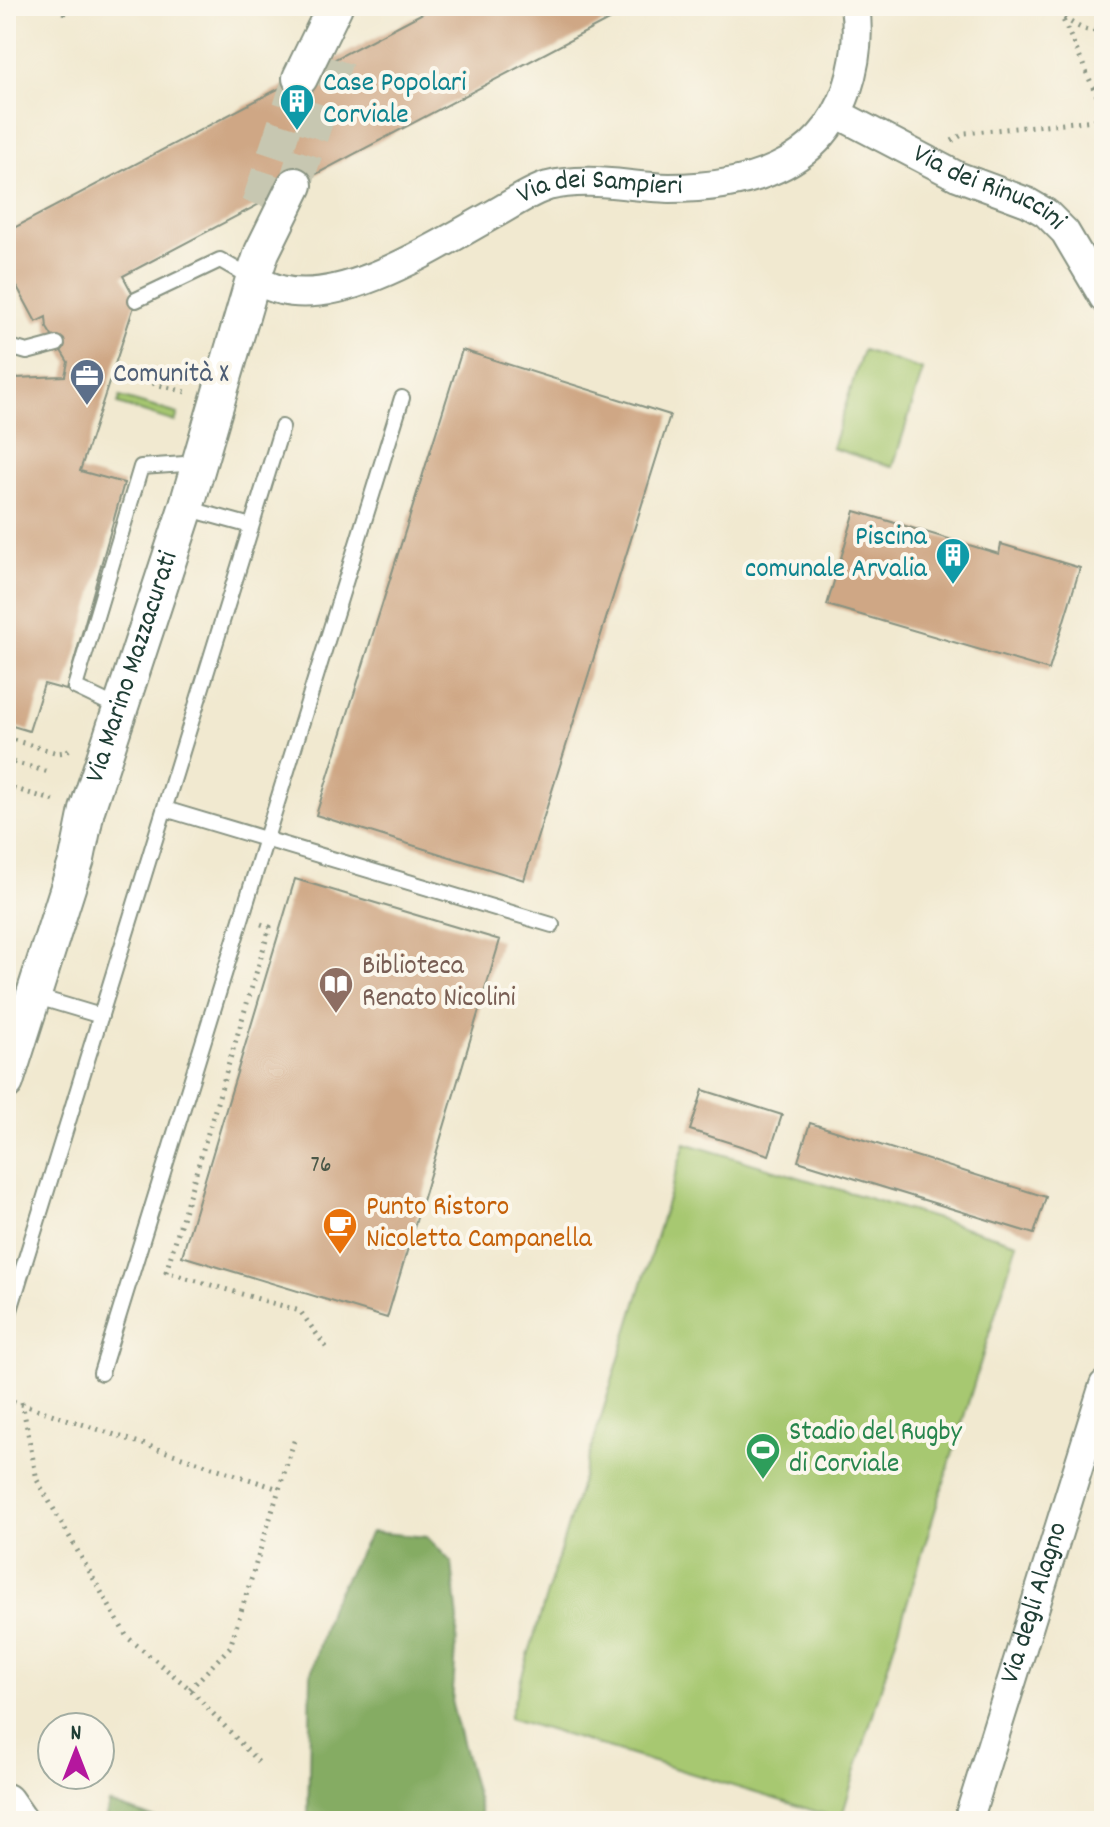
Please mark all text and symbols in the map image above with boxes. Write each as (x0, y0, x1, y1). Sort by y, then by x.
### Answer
place label: Case Popolari Corviale (323, 65, 466, 137)
building icon: Case Popolari Corviale (278, 82, 316, 132)
street label: Via dei Rinuccini (905, 136, 1074, 241)
street label: Via dei Sampieri (510, 162, 683, 216)
place label: Comunità X (113, 356, 229, 396)
office icon: Comunità X (68, 357, 106, 407)
place label: Piscina comunale Arvalia (745, 519, 928, 591)
building icon: Piscina comunale Arvalia (934, 536, 972, 586)
street label: Via Marino Mazzacurati (77, 547, 190, 788)
place label: Biblioteca Renato Nicolini (362, 948, 516, 1020)
library icon: Biblioteca Renato Nicolini (317, 965, 355, 1015)
house number: 76 (311, 1149, 331, 1183)
place label: Punto Ristoro Nicoletta Campanella (366, 1189, 593, 1261)
cafe icon: Punto Ristoro Nicoletta Campanella (321, 1206, 359, 1256)
place label: Stadio del Rugby di Corviale (789, 1414, 963, 1486)
sports icon: Stadio del Rugby di Corviale (744, 1431, 782, 1481)
street label: Via degli Alagno (992, 1518, 1080, 1689)
north arrow (36, 1711, 116, 1791)
text: N (71, 1719, 82, 1750)

